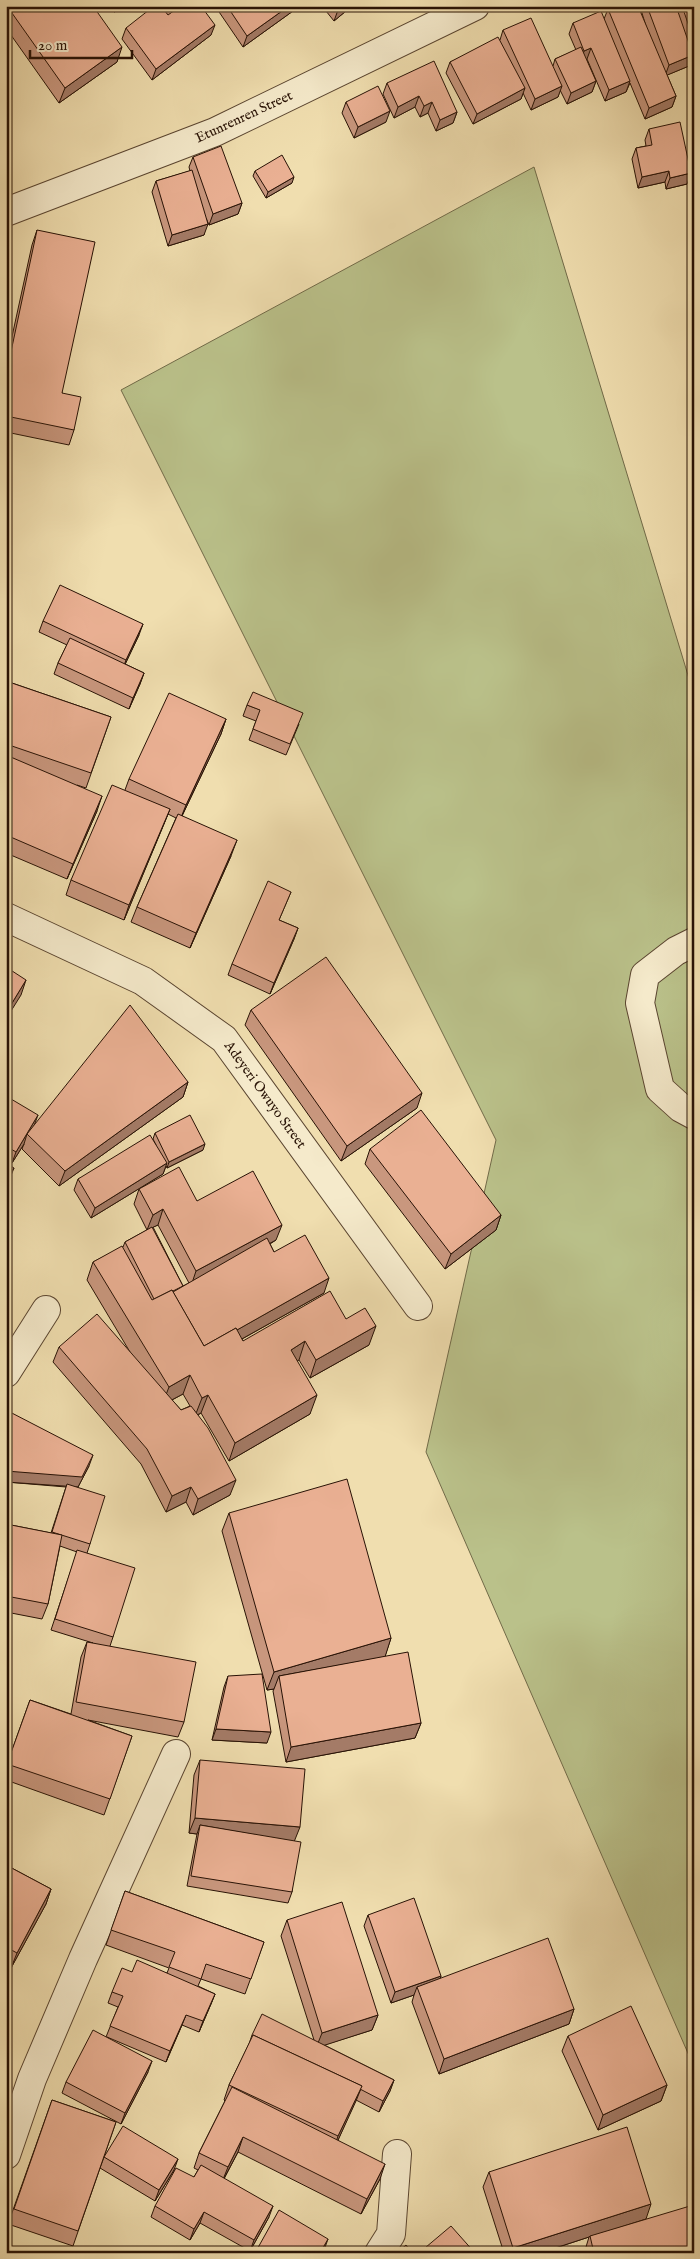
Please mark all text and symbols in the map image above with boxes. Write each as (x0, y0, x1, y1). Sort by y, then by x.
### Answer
scale bar (30, 28, 132, 60)
text: 20 m (38, 36, 68, 55)
street label: Etunrenren Street (193, 87, 296, 147)
street label: Adeyeri Owuyo Street (219, 1037, 310, 1152)

